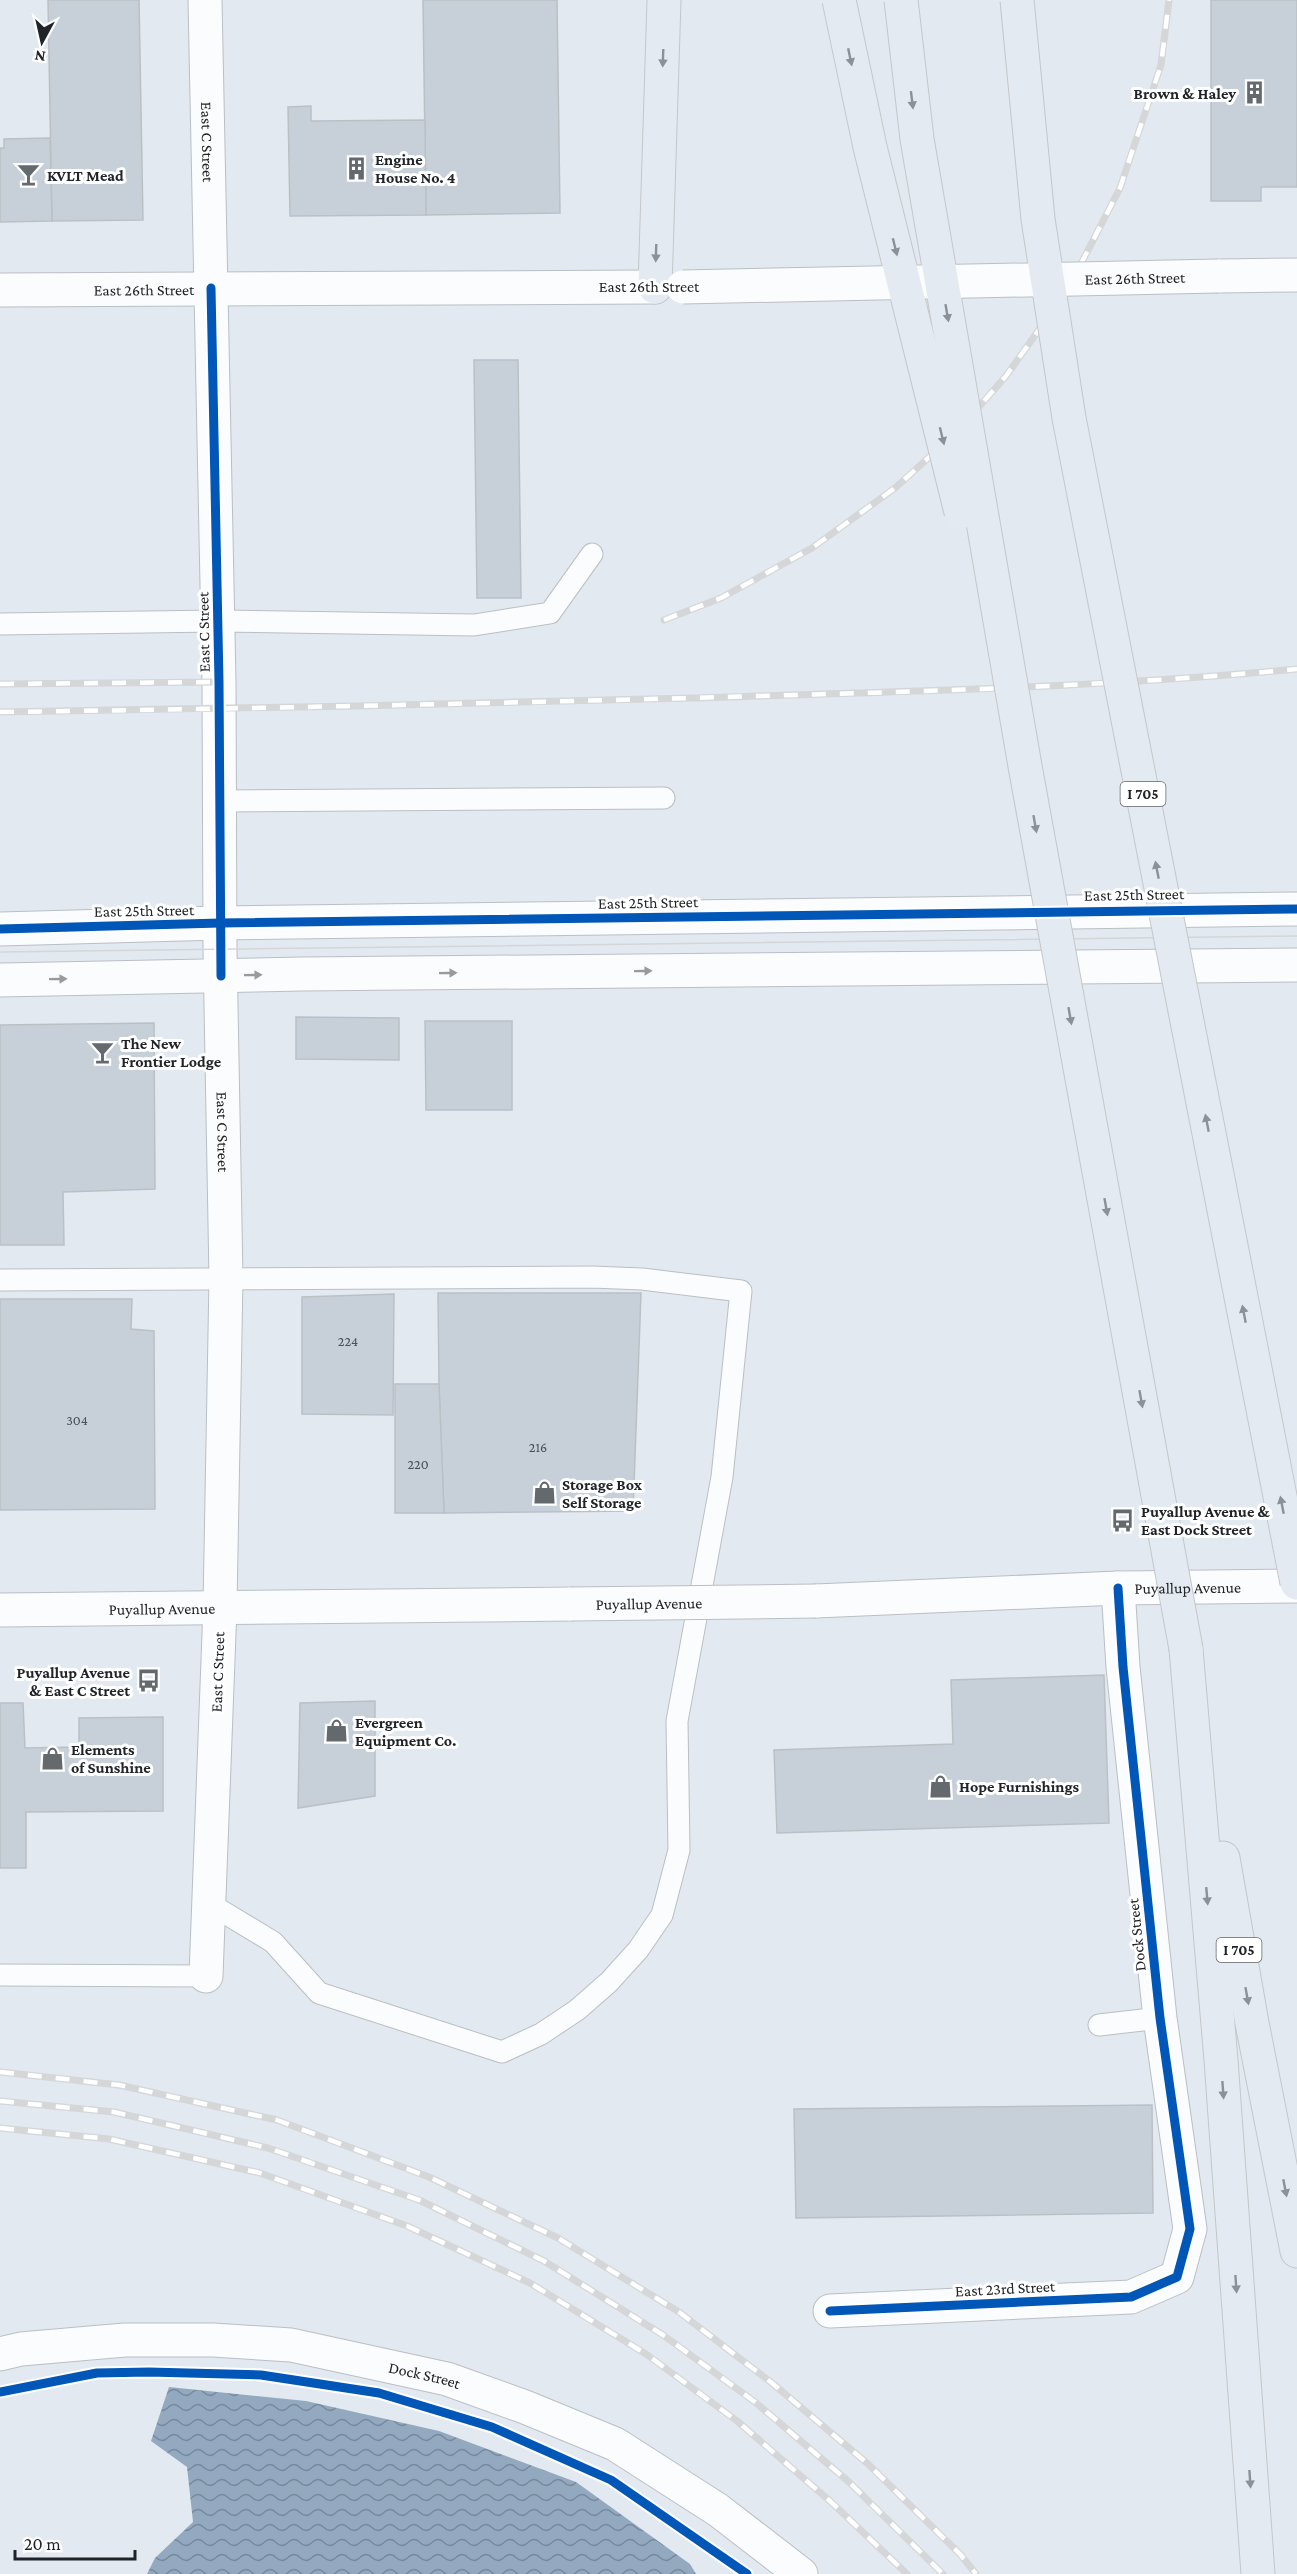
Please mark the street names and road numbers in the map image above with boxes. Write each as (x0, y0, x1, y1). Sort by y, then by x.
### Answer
street label: East C Street (198, 102, 217, 183)
street label: East 26th Street (1084, 269, 1186, 288)
street label: East 26th Street (599, 278, 700, 295)
street label: East 26th Street (94, 281, 195, 299)
street label: East C Street (194, 591, 213, 672)
road number: I 705 (1120, 782, 1166, 806)
street label: East 25th Street (1084, 885, 1185, 904)
street label: East 25th Street (598, 893, 699, 912)
street label: East 25th Street (94, 901, 195, 920)
street label: East C Street (214, 1091, 232, 1173)
street label: Puyallup Avenue (1134, 1579, 1241, 1598)
street label: Puyallup Avenue (596, 1594, 702, 1614)
street label: Puyallup Avenue (109, 1600, 215, 1619)
street label: East C Street (208, 1631, 227, 1713)
street label: Dock Street (1124, 1897, 1149, 1972)
road number: I 705 (1216, 1938, 1262, 1962)
street label: East 23rd Street (955, 2277, 1056, 2300)
street label: Dock Street (387, 2359, 463, 2392)

